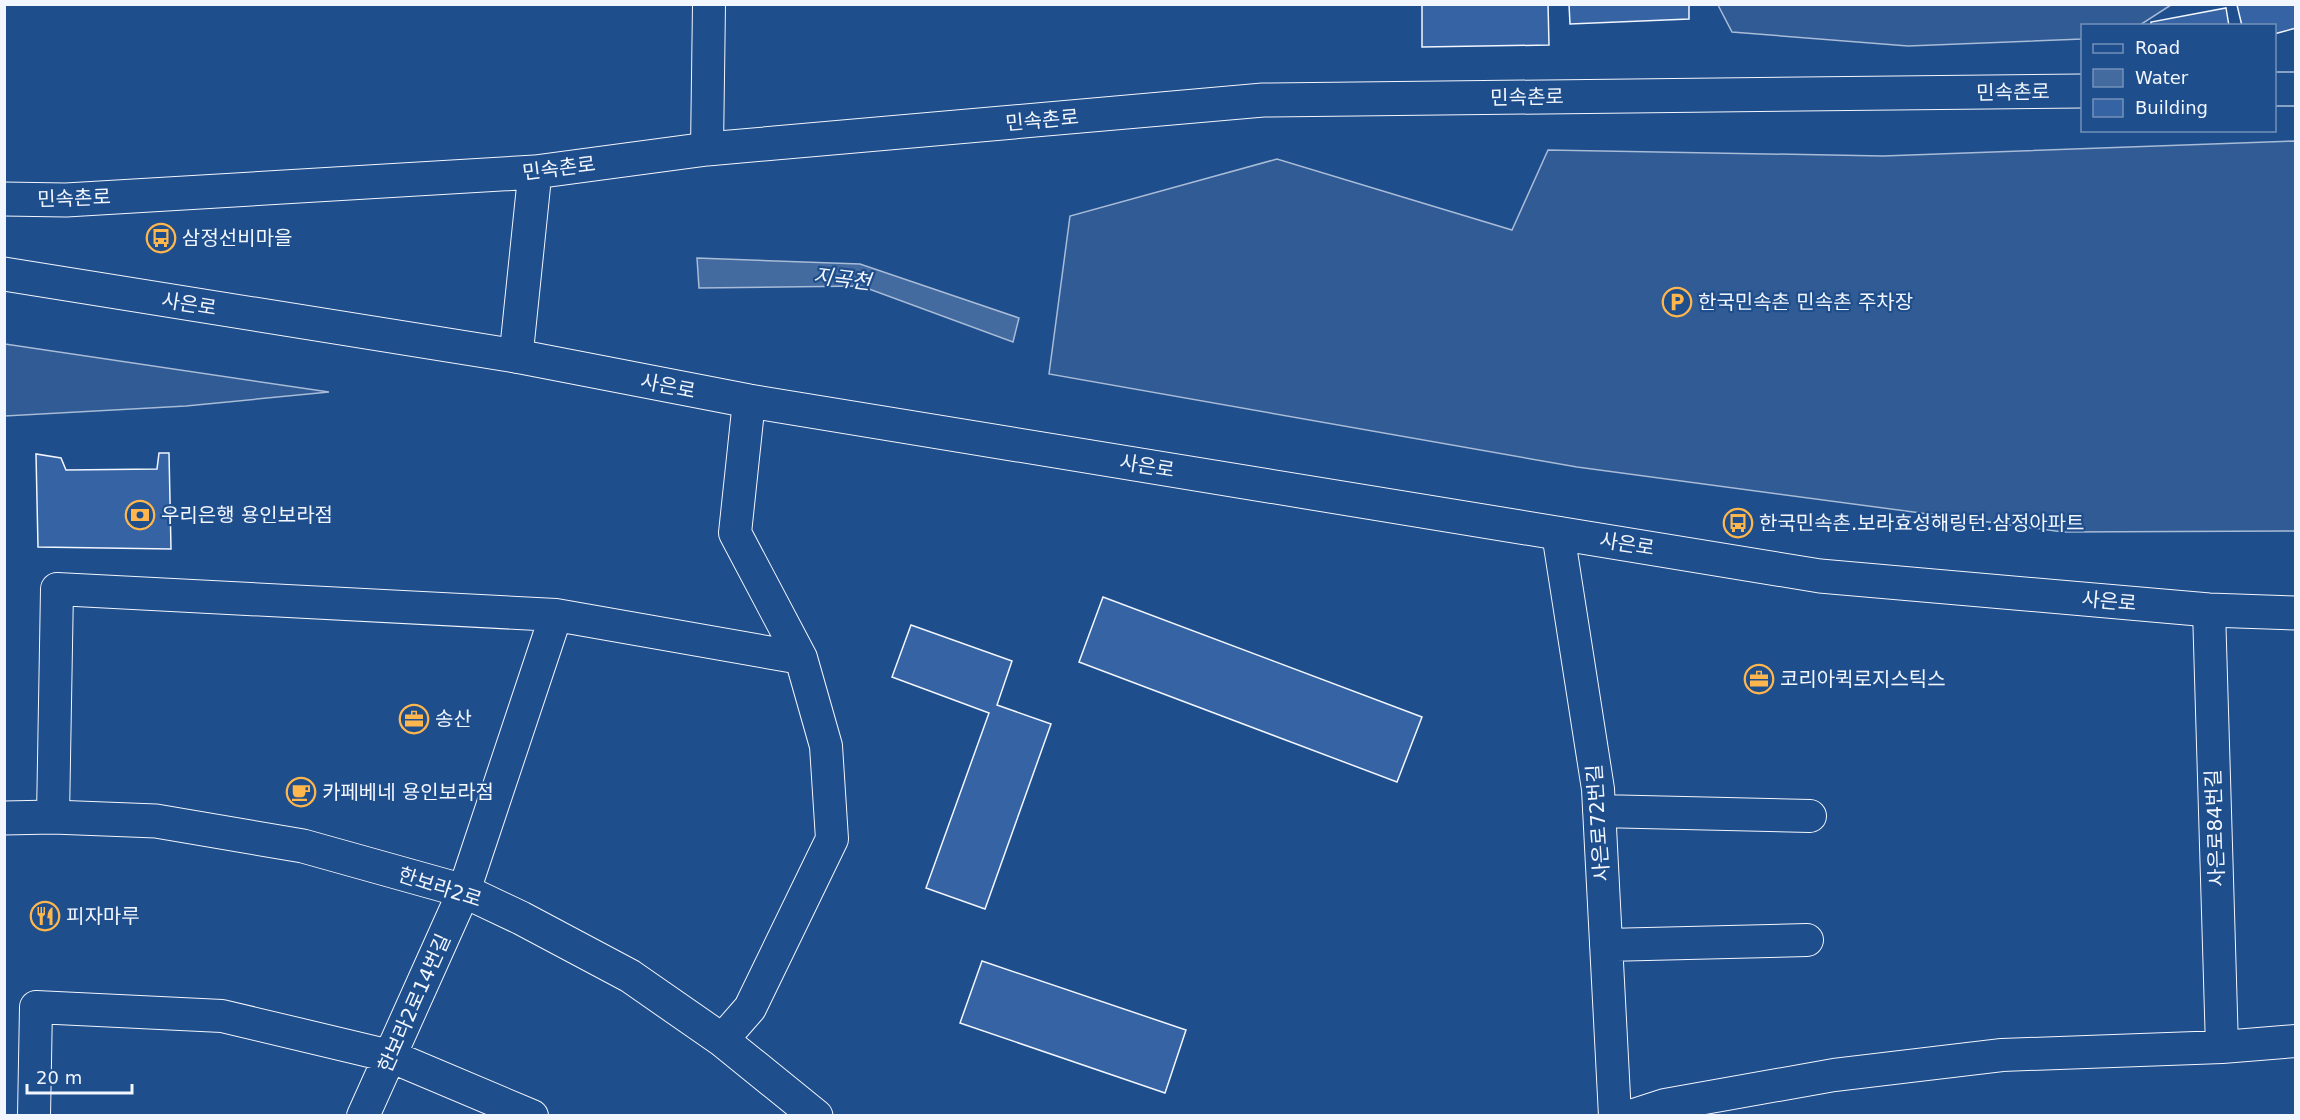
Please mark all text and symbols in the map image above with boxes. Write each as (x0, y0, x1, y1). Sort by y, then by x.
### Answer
legend (2081, 24, 2276, 132)
text: Road (2135, 37, 2180, 58)
text: Water (2135, 67, 2189, 88)
street label: 민속촌로 (1976, 79, 2050, 105)
street label: 민속촌로 (1490, 84, 1564, 110)
text: Building (2135, 97, 2208, 118)
street label: 민속촌로 (1004, 105, 1080, 135)
street label: 민속촌로 (521, 152, 597, 184)
street label: 민속촌로 (37, 185, 111, 211)
bus stop icon: 삼정선비마을 (145, 222, 177, 254)
place label: 삼정선비마을 (182, 226, 292, 250)
water label: 지곡천 (812, 264, 875, 295)
parking icon: 한국민속촌 민속촌 주차장 (1661, 286, 1693, 318)
street label: 사은로 (160, 288, 218, 320)
place label: 한국민속촌 민속촌 주차장 (1698, 290, 1913, 314)
street label: 사은로 (639, 369, 697, 403)
street label: 사은로 (1118, 450, 1176, 482)
bank icon: 우리은행 용인보라점 (124, 499, 156, 531)
place label: 우리은행 용인보라점 (161, 503, 333, 527)
bus stop icon: 한국민속촌.보라효성해링턴.삼정아파트 (1722, 507, 1754, 539)
place label: 한국민속촌.보라효성해링턴.삼정아파트 (1759, 511, 2085, 535)
street label: 사은로 (1598, 528, 1656, 560)
street label: 사은로 (2080, 587, 2138, 615)
office icon: 코리아퀵로지스틱스 (1743, 663, 1775, 695)
place label: 코리아퀵로지스틱스 (1780, 667, 1946, 691)
office icon: 송산 (398, 703, 430, 735)
place label: 송산 (435, 707, 472, 731)
street label: 사은로72번길 (1582, 764, 1614, 882)
street label: 사은로84번길 (2201, 769, 2229, 887)
cafe icon: 카페베네 용인보라점 (285, 776, 317, 808)
place label: 카페베네 용인보라점 (322, 780, 494, 804)
street label: 한보라2로 (395, 862, 485, 912)
restaurant icon: 피자마루 (29, 900, 61, 932)
place label: 피자마루 (66, 904, 140, 928)
street label: 한보라2로14번길 (373, 930, 455, 1076)
scale bar (27, 1057, 132, 1095)
text: 20 m (36, 1067, 82, 1088)

